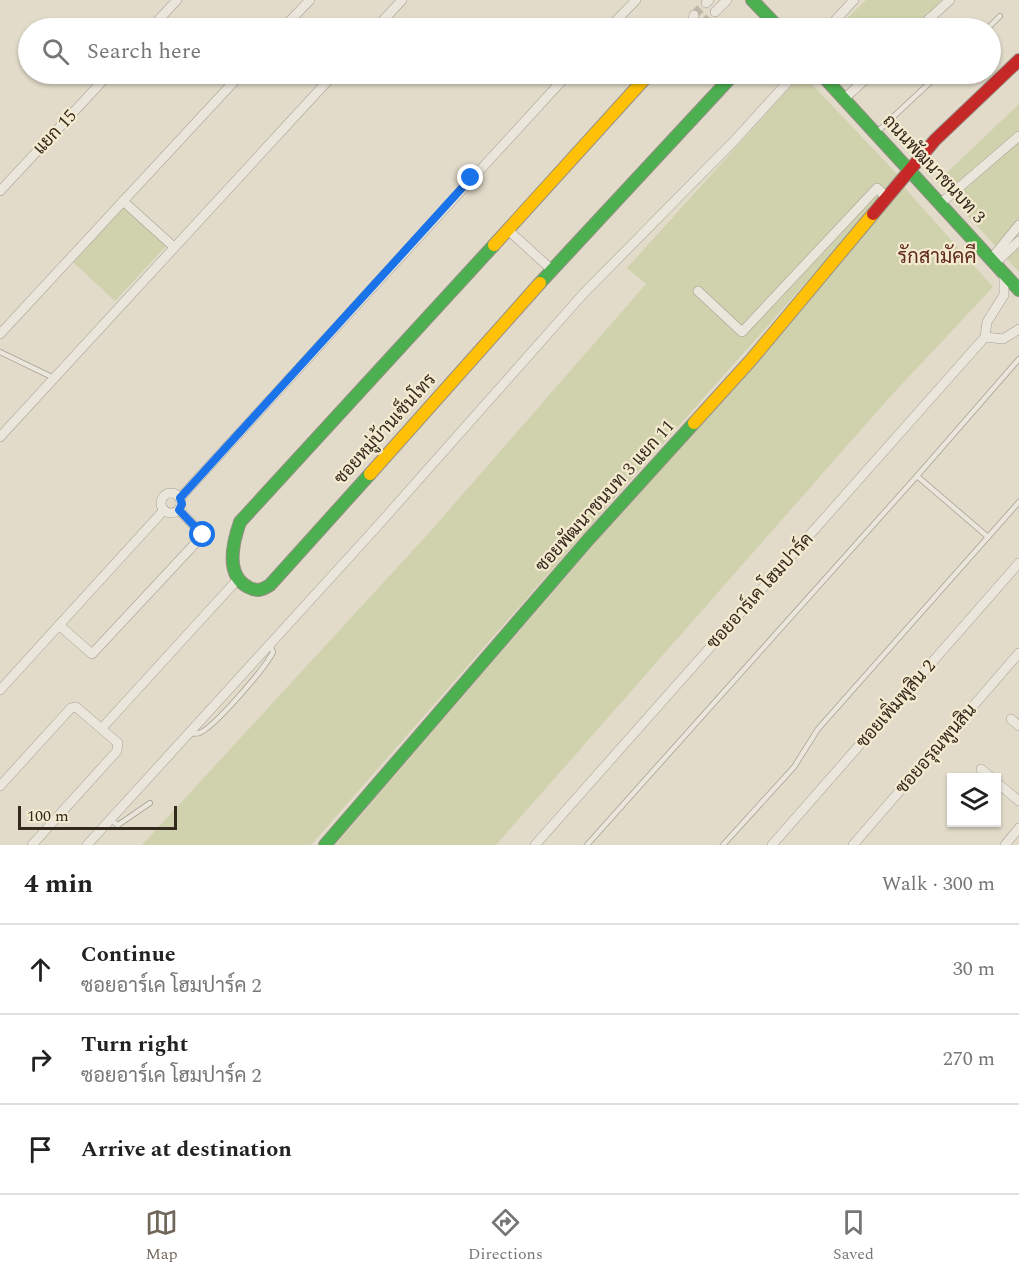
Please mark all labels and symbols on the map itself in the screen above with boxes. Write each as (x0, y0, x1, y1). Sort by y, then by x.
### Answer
street label: แยก 15 (27, 103, 83, 161)
street label: ถนนพัฒนาชนบท 3 (876, 108, 992, 230)
route end (457, 164, 483, 190)
district label: รักสามัคคี (898, 242, 976, 272)
street label: ซอยหมู่บ้านเซ็นโทร (327, 366, 443, 491)
street label: ซอยพัฒนาชนบท 3 แยก 11 (529, 414, 681, 578)
route start (189, 521, 215, 547)
street label: ซอยอาร์เค โฮมปาร์ค (700, 527, 820, 655)
street label: ซอยเพิ่มพูสิน 2 (848, 652, 942, 754)
street label: ซอยอรุณพูนสิน (889, 698, 983, 800)
scale bar (18, 803, 177, 830)

